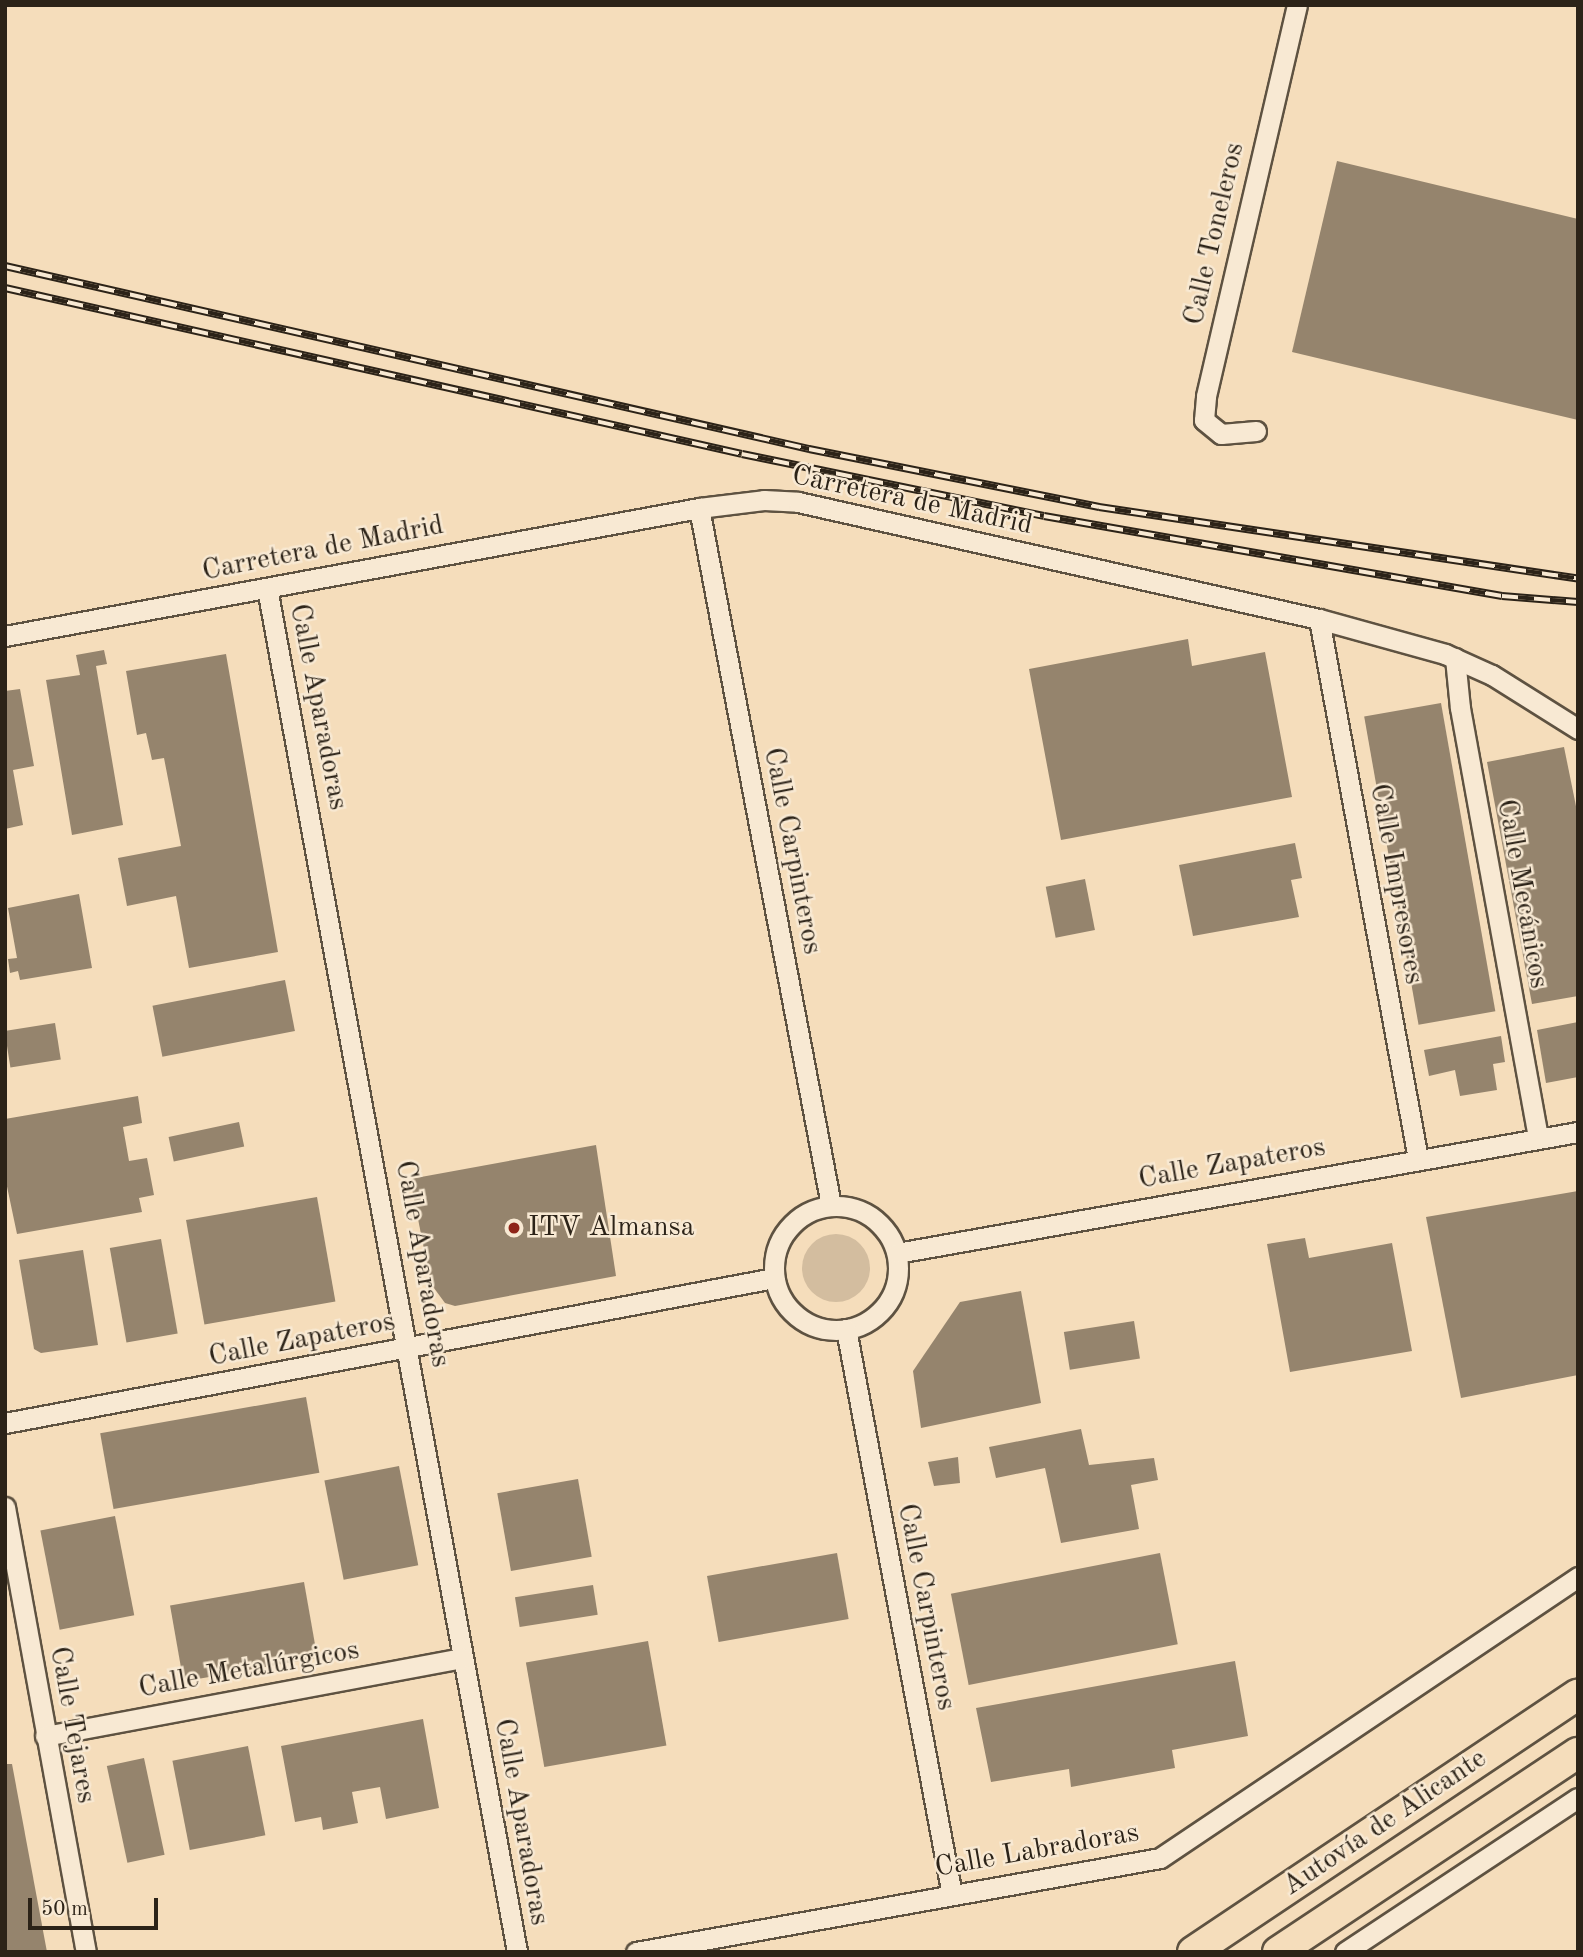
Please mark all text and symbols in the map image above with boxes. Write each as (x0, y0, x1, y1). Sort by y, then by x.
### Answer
street label: Calle Toneleros (1178, 139, 1252, 329)
street label: Carretera de Madrid (789, 459, 1035, 543)
street label: Carretera de Madrid (199, 509, 447, 589)
street label: Calle Aparadoras (282, 601, 354, 813)
street label: Calle Carpinteros (755, 745, 829, 957)
street label: Calle Impresores (1362, 781, 1430, 987)
street label: Calle Mecánicos (1489, 797, 1555, 991)
street label: Calle Zapateros (1136, 1131, 1328, 1197)
street label: Calle Aparadoras (387, 1158, 457, 1370)
place label: ITV Almansa (528, 1211, 695, 1245)
marker: ITV Almansa (506, 1220, 522, 1236)
street label: Calle Zapateros (206, 1305, 398, 1375)
street label: Calle Carpinteros (889, 1501, 963, 1713)
street label: Calle Metalúrgicos (136, 1634, 362, 1706)
street label: Calle Tejares (42, 1644, 102, 1806)
street label: Calle Aparadoras (486, 1716, 556, 1928)
street label: Autovía de Alicante (1277, 1742, 1493, 1904)
street label: Calle Labradoras (932, 1817, 1142, 1885)
scale bar (32, 1884, 161, 1928)
text: 50 m (41, 1899, 88, 1920)

